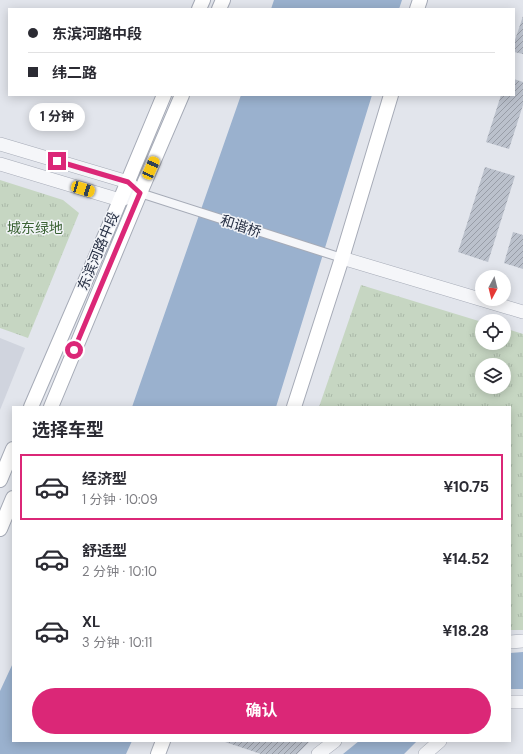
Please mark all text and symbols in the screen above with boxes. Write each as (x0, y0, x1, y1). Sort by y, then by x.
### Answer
text: 东滨河路中段 (52, 24, 142, 44)
text: 纬二路 (52, 63, 97, 83)
callout: 1 分钟 (29, 103, 85, 131)
text: 1 分钟 (40, 108, 74, 125)
route end (48, 152, 66, 170)
car (141, 155, 161, 181)
car (70, 180, 96, 198)
street label: 东滨河路中段 (73, 209, 123, 293)
street label: 和谐桥 (218, 211, 264, 241)
park label: 城东绿地 (7, 219, 63, 237)
north arrow (475, 270, 511, 306)
map controls (475, 270, 511, 394)
button: locate (475, 314, 511, 350)
route start (65, 341, 83, 359)
button: layers (475, 358, 511, 394)
text: 选择车型 (32, 418, 104, 442)
icon: car (34, 469, 70, 505)
text: 经济型 (82, 469, 127, 489)
text: ¥10.75 (443, 477, 489, 497)
text: 1 分钟 · 10:09 (82, 491, 158, 508)
icon: car (34, 541, 70, 577)
text: 舒适型 (82, 541, 127, 561)
text: ¥14.52 (442, 549, 489, 569)
text: 2 分钟 · 10:10 (82, 563, 157, 580)
text: XL (82, 612, 100, 632)
icon: car (34, 613, 70, 649)
text: ¥18.28 (442, 621, 489, 641)
text: 3 分钟 · 10:11 (82, 634, 152, 651)
button: 确认 (32, 688, 491, 734)

